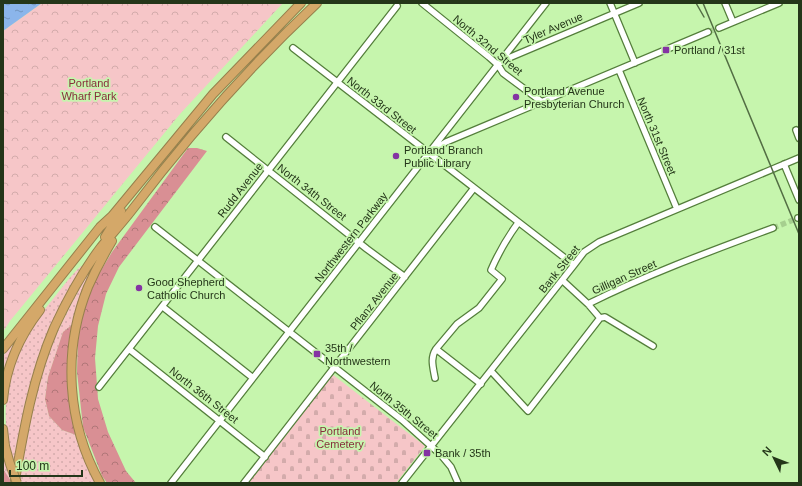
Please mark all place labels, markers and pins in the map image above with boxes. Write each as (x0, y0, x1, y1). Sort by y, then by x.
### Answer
place label: Portland / 31st (674, 44, 745, 56)
marker: Portland / 31st (661, 45, 671, 55)
place label: Portland Avenue Presbyterian Church (524, 85, 624, 110)
marker: Portland Avenue Presbyterian Church (511, 92, 521, 102)
place label: Portland Branch Public Library (404, 144, 483, 169)
marker: Portland Branch Public Library (391, 151, 401, 161)
place label: Good Shepherd Catholic Church (147, 276, 225, 301)
marker: Good Shepherd Catholic Church (134, 283, 144, 293)
place label: 35th / Northwestern (325, 342, 390, 367)
marker: 35th / Northwestern (312, 349, 322, 359)
place label: Bank / 35th (435, 447, 491, 459)
marker: Bank / 35th (422, 448, 432, 458)

